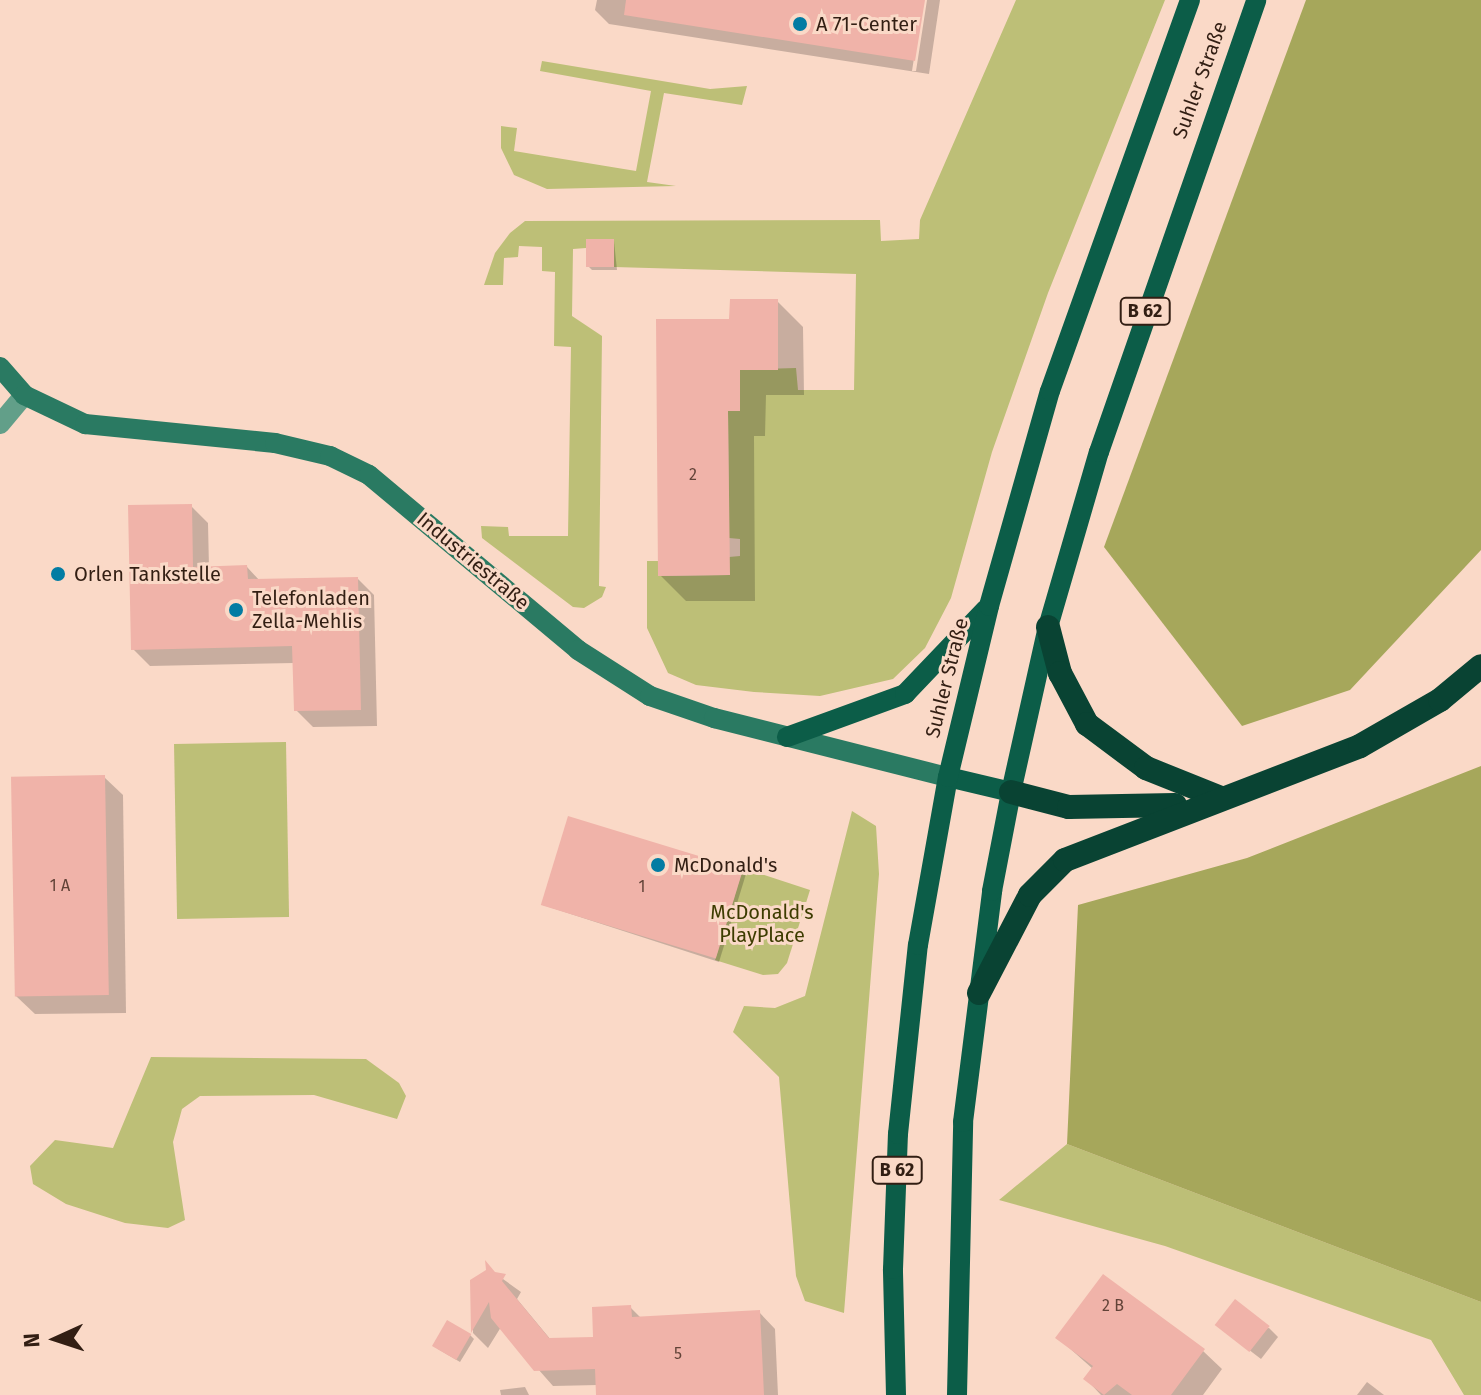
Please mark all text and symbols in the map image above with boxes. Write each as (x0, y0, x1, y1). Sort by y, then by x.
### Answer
place label: A 71-Center (816, 12, 917, 36)
marker: A 71-Center (791, 15, 809, 33)
street label: Suhler Straße (1168, 18, 1232, 142)
road number: B 62 (1119, 297, 1171, 325)
house number: 2 (689, 465, 697, 485)
street label: Industriestraße (412, 507, 534, 615)
place label: Orlen Tankstelle (74, 562, 221, 586)
marker: Orlen Tankstelle (49, 565, 67, 583)
place label: Telefonladen Zella-Mehlis (252, 586, 370, 633)
marker: Telefonladen Zella-Mehlis (227, 601, 245, 619)
street label: Suhler Straße (921, 616, 973, 740)
place label: McDonald's (674, 853, 777, 877)
marker: McDonald's (649, 856, 667, 874)
house number: 1 A (50, 876, 70, 896)
house number: 1 (639, 877, 645, 897)
park label: McDonald's PlayPlace (710, 901, 814, 948)
road number: B 62 (871, 1156, 923, 1184)
house number: 2 B (1102, 1296, 1124, 1316)
north arrow (16, 1299, 96, 1379)
text: N (18, 1332, 45, 1348)
house number: 5 (674, 1344, 682, 1364)

